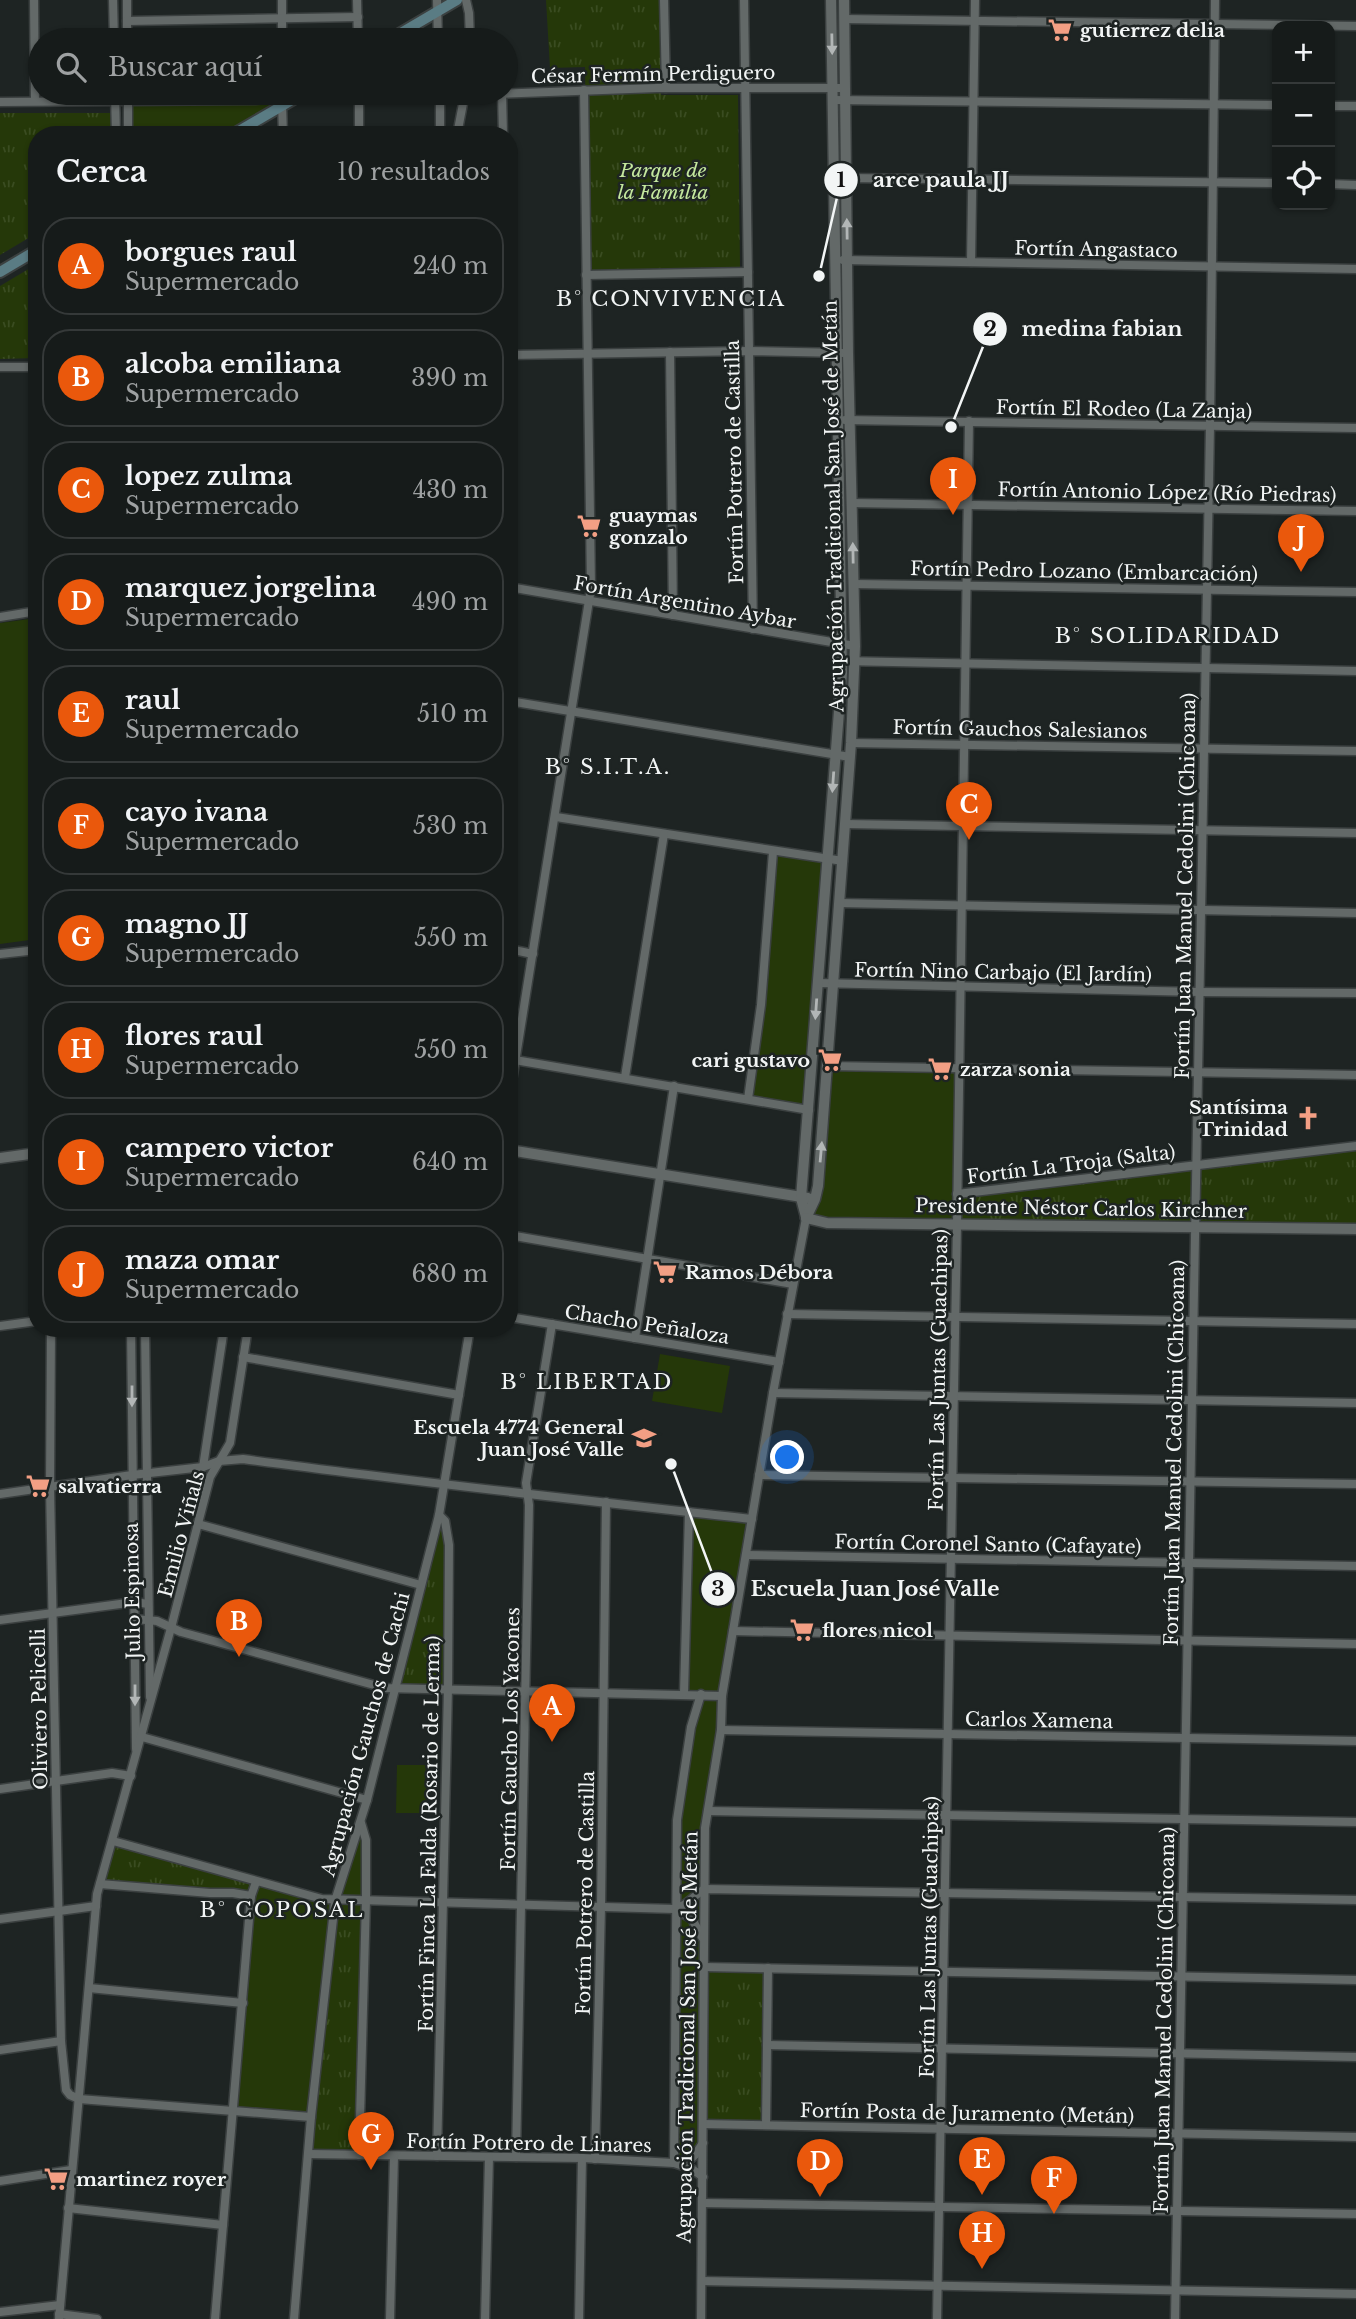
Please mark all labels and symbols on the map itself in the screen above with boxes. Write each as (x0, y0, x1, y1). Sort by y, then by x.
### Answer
supermarket icon: gutierrez delia (1046, 16, 1074, 44)
place label: gutierrez delia (1080, 19, 1225, 42)
one-way arrow (826, 33, 838, 55)
street label: César Fermín Perdiguero (531, 61, 775, 88)
park label: Parque de la Familia (618, 159, 708, 204)
callout: arce paula JJ (824, 159, 1023, 201)
text: 1 (836, 167, 846, 193)
text: arce paula JJ (873, 167, 1009, 193)
one-way arrow (842, 217, 853, 239)
street label: Fortín Angastaco (1014, 237, 1178, 262)
district label: B° CONVIVENCIA (556, 286, 786, 312)
street label: Agrupación Tradicional San José de Metán (818, 300, 849, 713)
callout: medina fabian (972, 308, 1196, 350)
text: 2 (983, 316, 997, 342)
text: medina fabian (1022, 316, 1183, 342)
street label: Fortín Potrero de Castilla (721, 339, 748, 584)
street label: Fortín El Rodeo (La Zanja) (996, 396, 1252, 423)
pin: I (930, 457, 976, 515)
street label: Fortín Antonio López (Río Piedras) (997, 478, 1337, 507)
place label: guaymas gonzalo (609, 504, 698, 549)
supermarket icon: guaymas gonzalo (575, 512, 603, 540)
pin: J (1278, 514, 1324, 572)
one-way arrow (847, 542, 859, 564)
street label: Fortín Pedro Lozano (Embarcación) (910, 557, 1258, 586)
street label: Fortín Argentino Aybar (572, 572, 798, 633)
district label: B° SOLIDARIDAD (1055, 623, 1281, 649)
street label: Fortín Juan Manuel Cedolini (Chicoana) (1171, 693, 1200, 1079)
street label: Fortín Gauchos Salesianos (892, 716, 1148, 743)
district label: B° S.I.T.A. (545, 754, 671, 780)
one-way arrow (827, 771, 838, 793)
pin: C (946, 782, 992, 840)
street label: Fortín Nino Carbajo (El Jardín) (854, 958, 1152, 987)
one-way arrow (810, 998, 821, 1020)
supermarket icon: cari gustavo (816, 1046, 844, 1074)
place label: cari gustavo (691, 1049, 810, 1072)
supermarket icon: zarza sonia (926, 1055, 954, 1083)
place label: zarza sonia (960, 1058, 1071, 1081)
place label: Santísima Trinidad (1189, 1096, 1288, 1141)
church icon: Santísima Trinidad (1294, 1104, 1322, 1132)
street label: Fortín La Troja (Salta) (965, 1140, 1177, 1189)
one-way arrow (816, 1141, 827, 1163)
street label: Presidente Néstor Carlos Kirchner (915, 1194, 1247, 1223)
street label: Fortín Las Juntas (Guachipas) (925, 1229, 952, 1511)
supermarket icon: Ramos Débora (651, 1258, 679, 1286)
street label: Fortín Juan Manuel Cedolini (Chicoana) (1160, 1260, 1189, 1646)
place label: Ramos Débora (685, 1261, 833, 1284)
street label: Chacho Peñaloza (563, 1300, 731, 1349)
district label: B° LIBERTAD (501, 1369, 673, 1395)
one-way arrow (126, 1386, 137, 1408)
place label: Escuela 4774 General Juan José Valle (413, 1416, 624, 1461)
school or university icon: Escuela 4774 General Juan José Valle (630, 1424, 658, 1452)
your location (770, 1440, 804, 1474)
street label: Emilio Viñals (154, 1468, 209, 1600)
supermarket icon: salvatierra (24, 1472, 52, 1500)
place label: salvatierra (58, 1475, 162, 1498)
street label: Julio Espinosa (120, 1522, 145, 1663)
street label: Fortín Coronel Santo (Cafayate) (834, 1530, 1142, 1559)
callout: Escuela Juan José Valle (701, 1568, 1014, 1610)
text: 3 (711, 1576, 725, 1602)
text: Escuela Juan José Valle (751, 1576, 999, 1602)
street label: Agrupación Gauchos de Cachi (316, 1589, 415, 1880)
pin: B (216, 1599, 262, 1657)
street label: Fortín Gaucho Los Yacones (497, 1607, 524, 1871)
supermarket icon: flores nicol (788, 1616, 816, 1644)
place label: flores nicol (822, 1619, 933, 1642)
street label: Oliviero Pelicelli (27, 1627, 52, 1790)
street label: Fortín Finca La Falda (Rosario de Lerma) (415, 1635, 444, 2033)
one-way arrow (130, 1684, 141, 1706)
pin: A (529, 1684, 575, 1742)
street label: Carlos Xamena (965, 1708, 1114, 1733)
street label: Fortín Potrero de Castilla (572, 1770, 599, 2015)
street label: Fortín Las Juntas (Guachipas) (916, 1796, 943, 2078)
street label: Fortín Juan Manuel Cedolini (Chicoana) (1150, 1827, 1179, 2213)
street label: Agrupación Tradicional San José de Metán (672, 1831, 703, 2244)
district label: B° COPOSAL (200, 1897, 364, 1923)
street label: Fortín Posta de Juramento (Metán) (800, 2099, 1134, 2128)
pin: G (348, 2112, 394, 2170)
street label: Fortín Potrero de Linares (406, 2130, 652, 2157)
pin: E (959, 2137, 1005, 2195)
pin: D (797, 2139, 843, 2197)
pin: F (1031, 2156, 1077, 2214)
supermarket icon: martinez royer (42, 2165, 70, 2193)
place label: martinez royer (76, 2168, 227, 2191)
pin: H (959, 2211, 1005, 2269)

